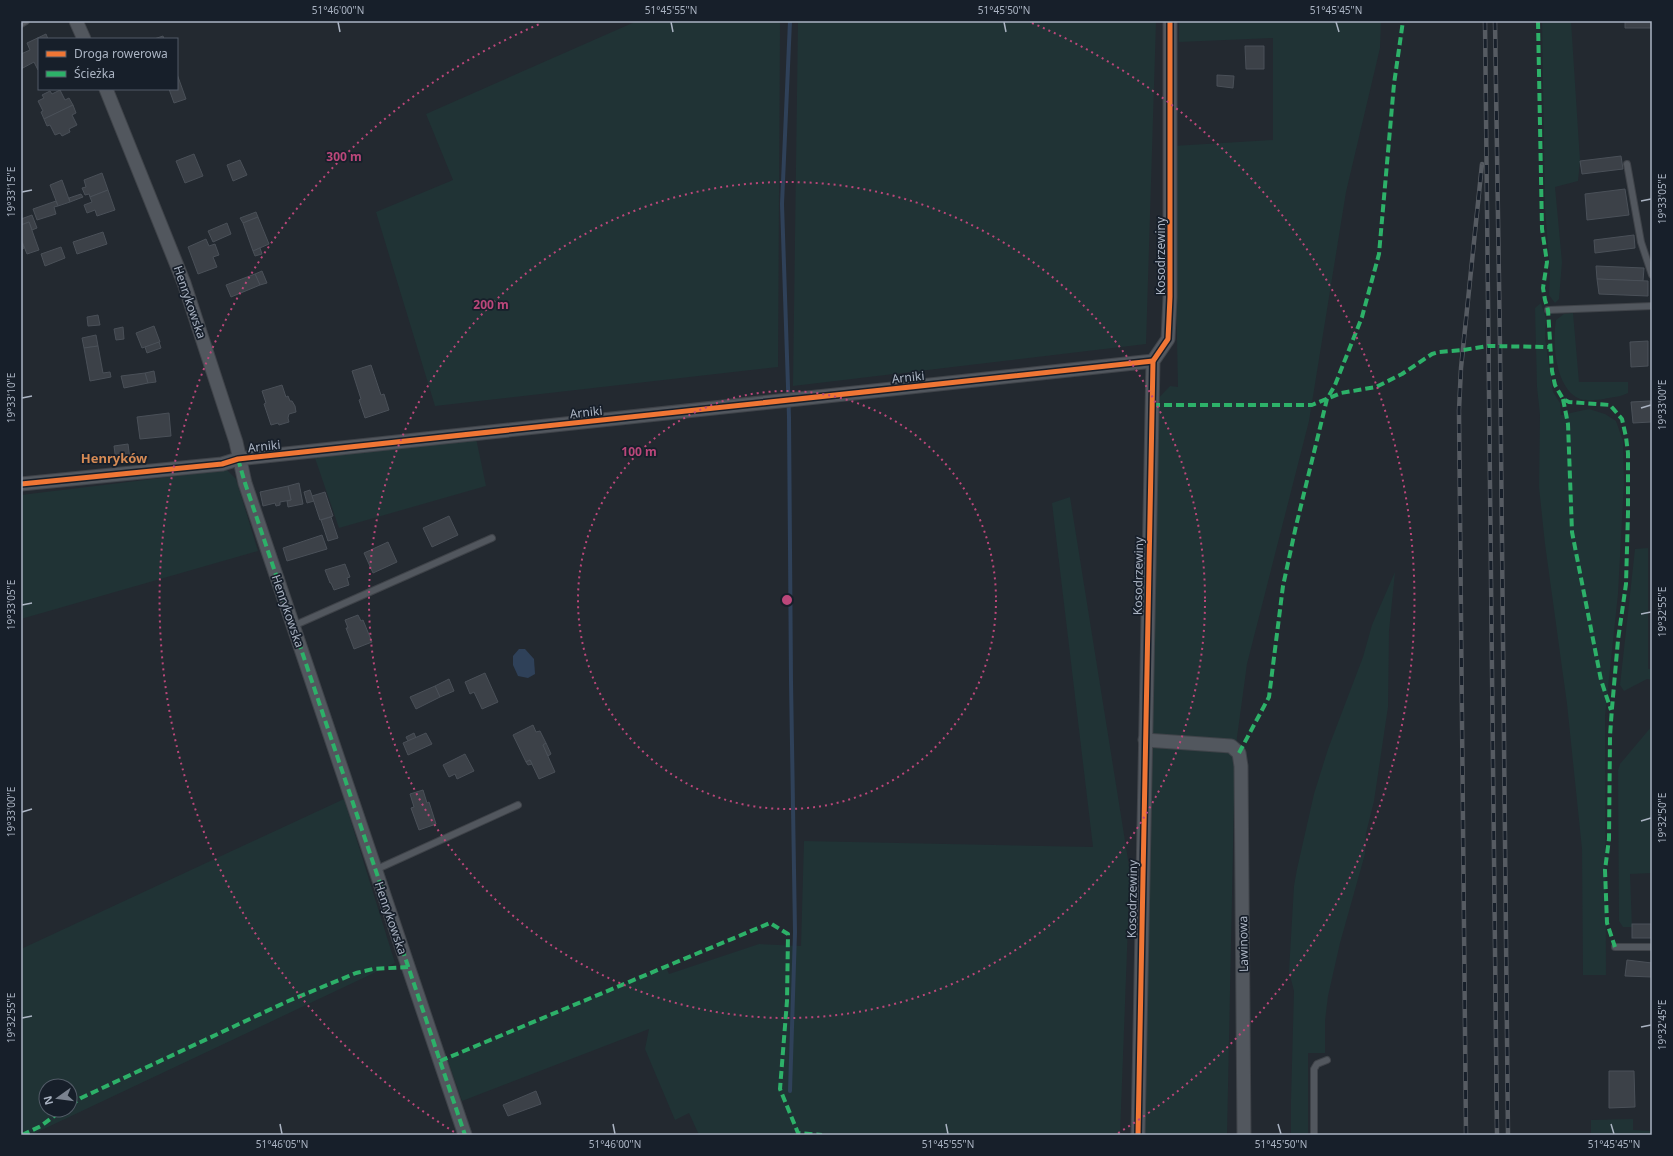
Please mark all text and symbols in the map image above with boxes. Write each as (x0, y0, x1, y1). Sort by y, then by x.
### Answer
text: 51°46'00"N (312, 3, 364, 17)
text: 51°45'55"N (645, 3, 697, 17)
text: 51°45'50"N (978, 3, 1030, 17)
text: 51°45'45"N (1310, 3, 1362, 17)
legend (38, 38, 178, 90)
text: Droga rowerowa (74, 45, 168, 62)
text: Ścieżka (74, 65, 115, 82)
text: 300 m (326, 148, 362, 165)
text: 19°33'15"E (4, 167, 18, 217)
text: 19°33'05"E (1655, 174, 1669, 224)
street label: Kosodrzewiny (1152, 216, 1169, 295)
street label: Henrykowska (170, 263, 210, 341)
text: 200 m (473, 296, 509, 313)
street label: Arniki (891, 367, 925, 387)
text: 19°33'10"E (4, 373, 18, 423)
text: 19°33'00"E (1655, 380, 1669, 430)
street label: Arniki (569, 402, 603, 422)
street label: Arniki (247, 436, 281, 456)
text: 100 m (621, 443, 657, 460)
district label: Henryków (81, 449, 147, 467)
street label: Kosodrzewiny (1129, 536, 1147, 615)
street label: Henrykowska (268, 572, 308, 650)
text: 19°33'05"E (4, 580, 18, 630)
text: 19°32'55"E (1655, 587, 1669, 637)
centre of rings (780, 593, 794, 607)
text: 19°33'00"E (4, 787, 18, 837)
text: 19°32'50"E (1655, 793, 1669, 843)
street label: Kosodrzewiny (1123, 859, 1141, 938)
street label: Henrykowska (371, 879, 411, 957)
street label: Lawinowa (1234, 916, 1252, 972)
text: 19°32'55"E (4, 993, 18, 1043)
text: 19°32'45"E (1655, 1000, 1669, 1050)
north arrow (38, 1078, 78, 1118)
text: N (39, 1094, 56, 1107)
text: 51°46'05"N (256, 1137, 308, 1151)
text: 51°46'00"N (589, 1137, 641, 1151)
text: 51°45'55"N (922, 1137, 974, 1151)
text: 51°45'50"N (1255, 1137, 1307, 1151)
text: 51°45'45"N (1588, 1137, 1640, 1151)

